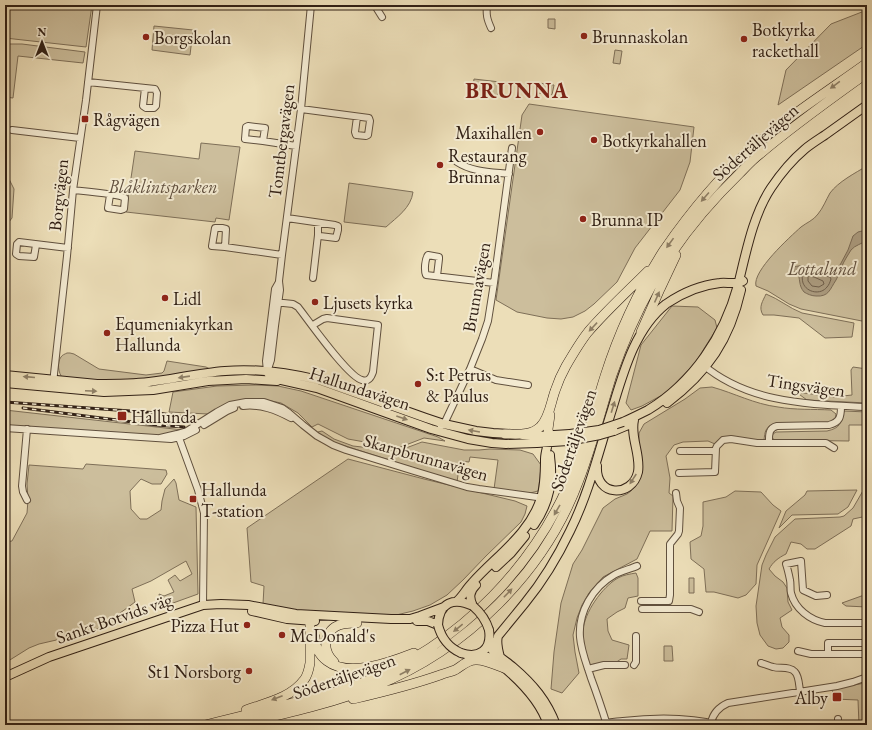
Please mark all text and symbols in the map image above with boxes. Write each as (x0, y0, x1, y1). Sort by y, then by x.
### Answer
place label: Botkyrka rackethall (752, 18, 819, 62)
north arrow (22, 22, 62, 62)
text: N (38, 25, 47, 39)
place label: Brunnaskolan (592, 25, 689, 48)
place label: Borgskolan (154, 26, 232, 49)
marker: Brunnaskolan (579, 31, 589, 41)
marker: Borgskolan (141, 32, 151, 42)
marker: Botkyrka rackethall (739, 34, 749, 44)
district label: BRUNNA (465, 76, 569, 105)
one-way arrow (830, 81, 841, 89)
street label: Tomtbergavägen (263, 82, 299, 199)
street label: Södertäljevägen (707, 98, 803, 186)
place label: Rågvägen (93, 108, 160, 131)
marker: Rågvägen (80, 114, 90, 124)
place label: Maxihallen (455, 121, 532, 144)
marker: Maxihallen (535, 127, 545, 137)
place label: Botkyrkahallen (602, 129, 707, 152)
marker: Botkyrkahallen (589, 135, 599, 145)
place label: Restaurang Brunna (448, 144, 527, 188)
street label: Borgvägen (43, 157, 73, 232)
marker: Restaurang Brunna (435, 160, 445, 170)
park label: Blåklintsparken (107, 175, 218, 199)
one-way arrow (701, 192, 710, 202)
place label: Brunna IP (591, 208, 663, 231)
marker: Brunna IP (578, 214, 588, 224)
one-way arrow (665, 238, 674, 249)
street label: Brunnavägen (457, 240, 495, 334)
park label: Lottalund (786, 257, 857, 280)
place label: Lidl (173, 287, 201, 310)
place label: Ljusets kyrka (323, 291, 414, 314)
one-way arrow (654, 291, 660, 302)
marker: Lidl (160, 293, 170, 303)
marker: Ljusets kyrka (310, 297, 320, 307)
place label: Equmeniakyrkan Hallunda (115, 312, 234, 356)
one-way arrow (589, 321, 598, 332)
marker: Equmeniakyrkan Hallunda (102, 328, 112, 338)
street label: Hallundavägen (307, 361, 414, 415)
place label: S:t Petrus & Paulus (426, 363, 491, 407)
street label: Tingsvägen (765, 368, 847, 402)
one-way arrow (23, 374, 35, 381)
one-way arrow (178, 374, 190, 380)
marker: S:t Petrus & Paulus (413, 379, 423, 389)
street label: Södertäljevägen (545, 385, 601, 494)
one-way arrow (85, 388, 97, 395)
one-way arrow (610, 401, 616, 413)
place label: Hallunda (131, 405, 197, 428)
marker: Hallunda (116, 410, 128, 422)
one-way arrow (396, 416, 408, 422)
one-way arrow (468, 427, 480, 433)
street label: Skarpbrunnavägen (361, 428, 492, 486)
one-way arrow (630, 474, 637, 485)
place label: Hallunda T-station (201, 478, 267, 522)
marker: Hallunda T-station (188, 494, 198, 504)
one-way arrow (553, 504, 560, 516)
street label: Sankt Botvids väg (53, 587, 175, 649)
one-way arrow (503, 588, 513, 598)
place label: Pizza Hut (171, 614, 239, 637)
marker: Pizza Hut (242, 620, 252, 630)
one-way arrow (453, 623, 463, 632)
place label: McDonald's (290, 624, 375, 647)
marker: McDonald's (277, 630, 287, 640)
street label: Södertäljevägen (290, 648, 399, 704)
place label: St1 Norsborg (148, 660, 241, 683)
marker: St1 Norsborg (244, 666, 254, 676)
one-way arrow (399, 669, 411, 675)
place label: Alby (794, 686, 828, 709)
marker: Alby (831, 691, 843, 703)
one-way arrow (271, 696, 283, 702)

